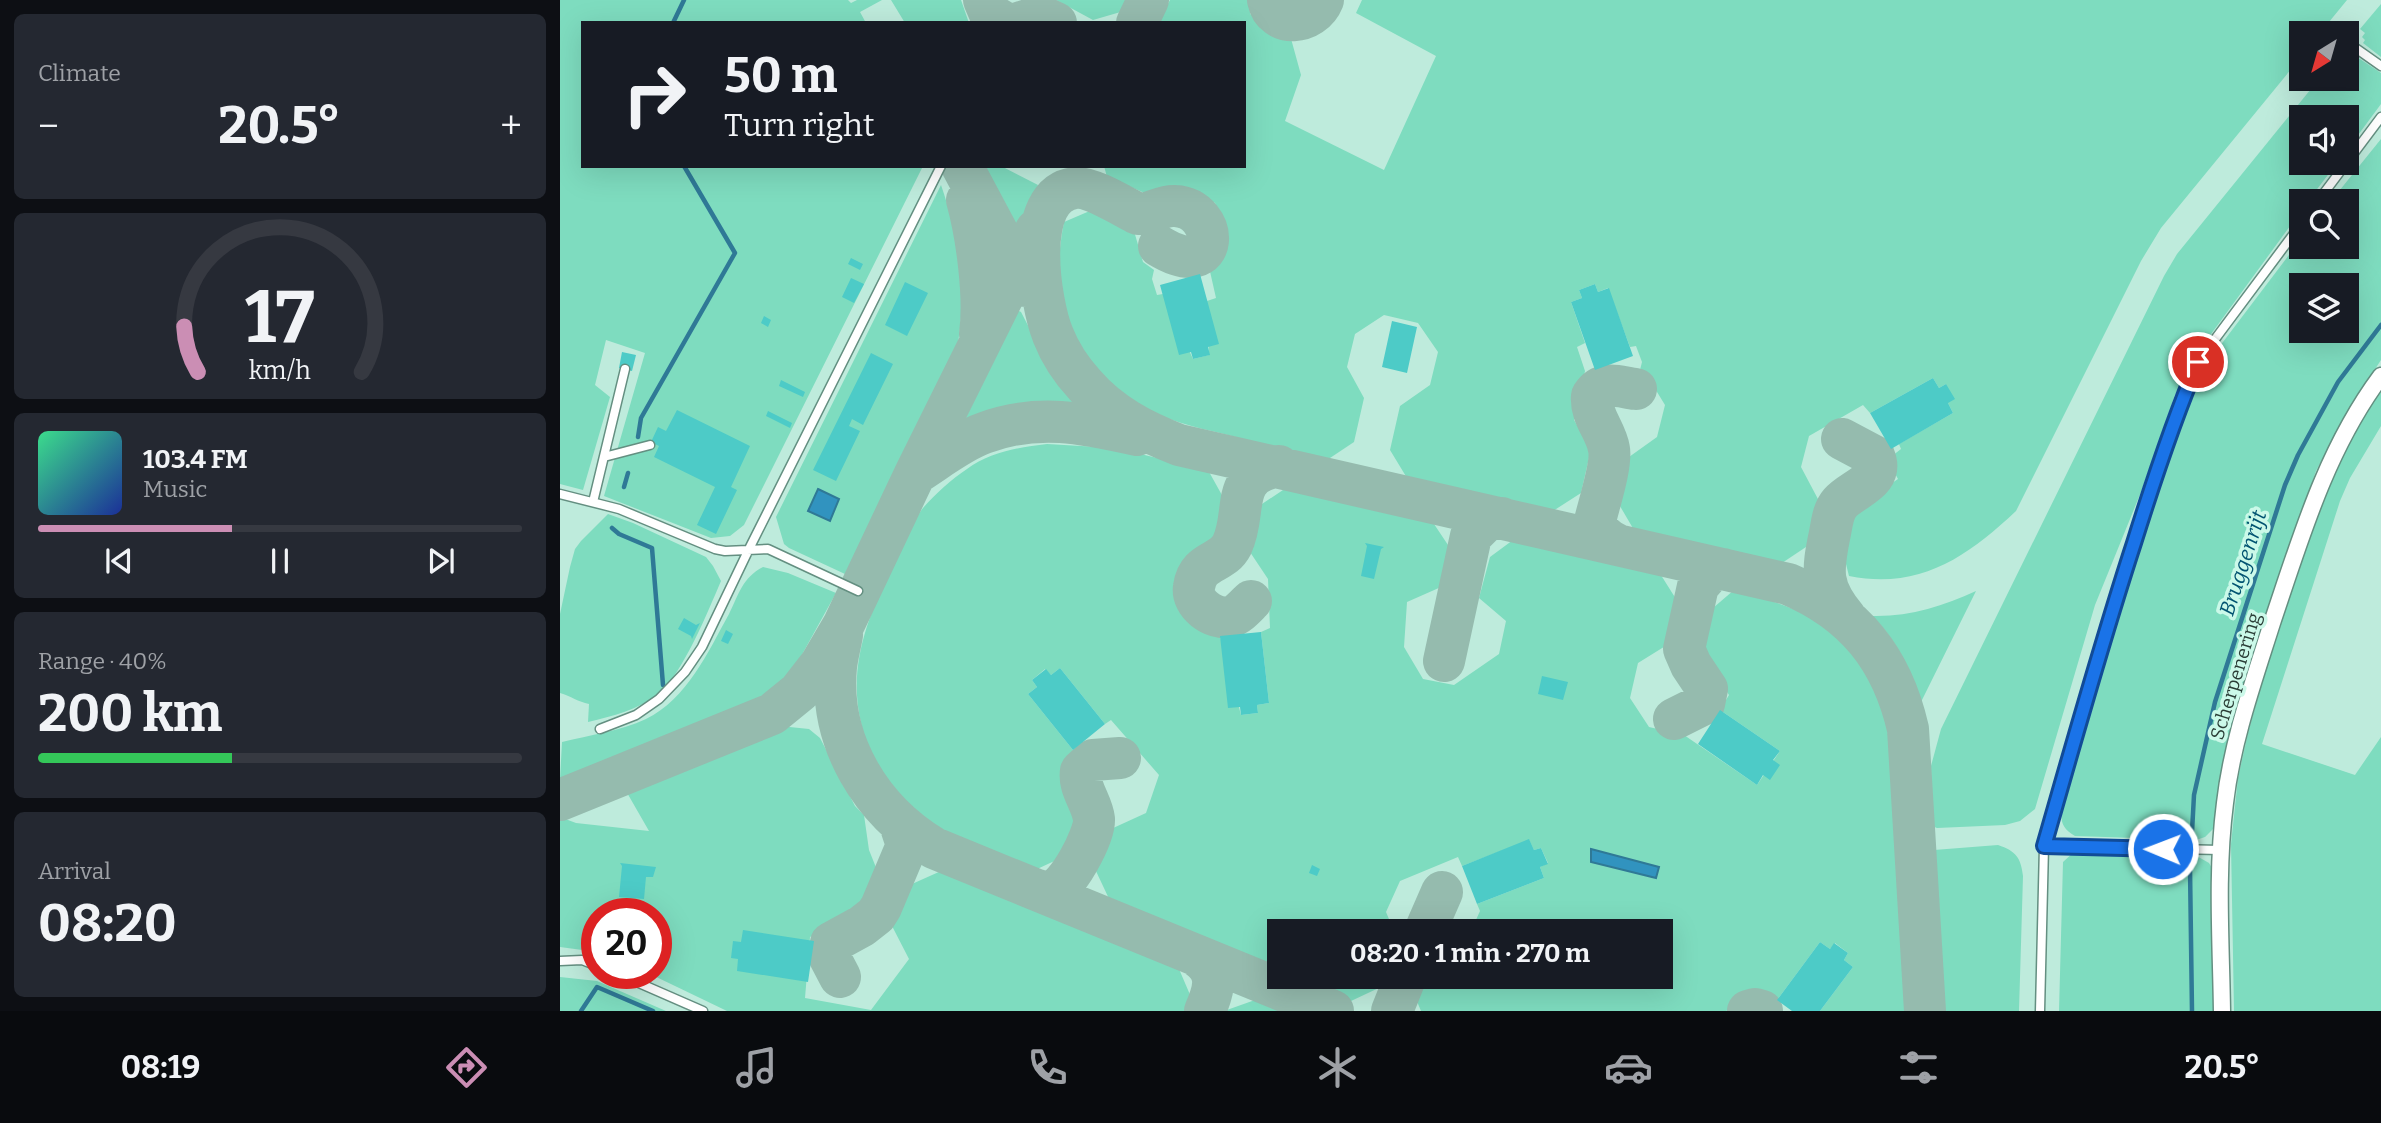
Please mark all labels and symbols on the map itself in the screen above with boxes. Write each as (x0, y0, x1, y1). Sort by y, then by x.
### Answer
north arrow (2289, 21, 2359, 91)
pin (2168, 332, 2228, 392)
water label: Bruggenrijt (2214, 507, 2272, 619)
street label: Scherpenering (2205, 610, 2266, 742)
position arrow (2126, 812, 2200, 886)
speed limit sign: 20 (581, 898, 672, 989)

